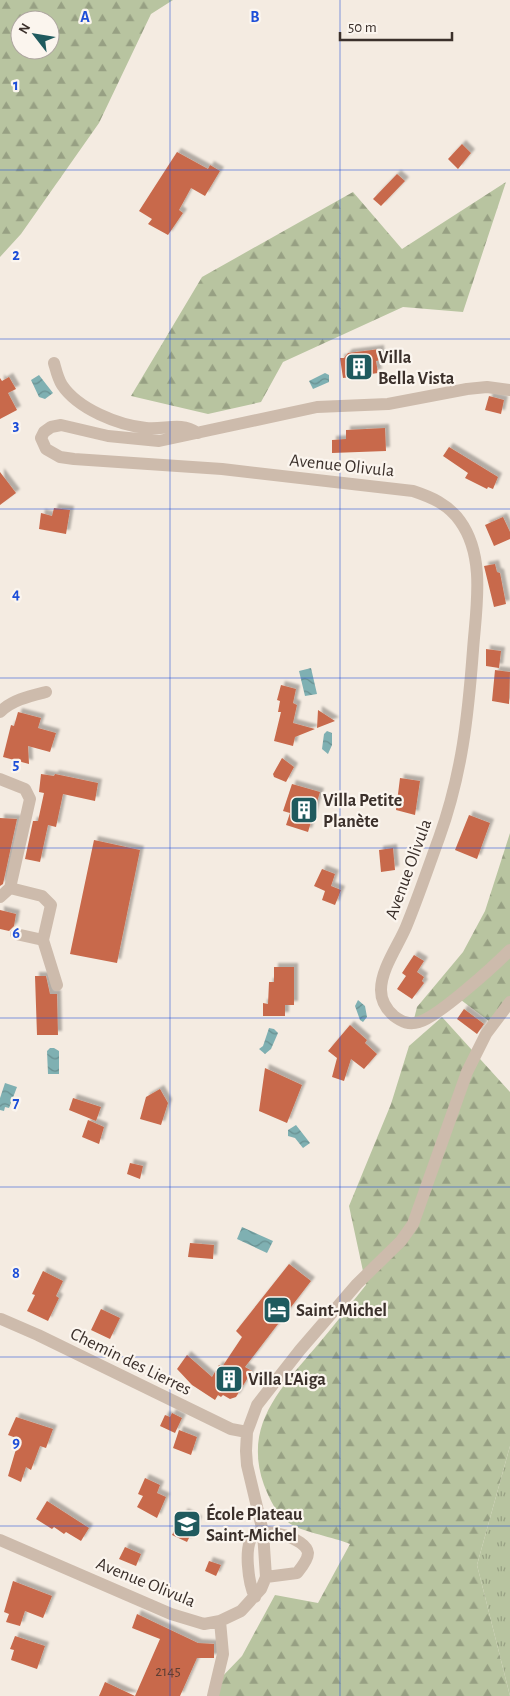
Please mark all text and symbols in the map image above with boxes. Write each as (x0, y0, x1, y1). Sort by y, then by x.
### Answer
text: A (80, 9, 90, 25)
text: B (250, 9, 260, 25)
north arrow (10, 10, 60, 60)
scale bar (340, 10, 452, 42)
text: 50 m (348, 20, 377, 35)
text: N (16, 21, 33, 37)
text: 1 (13, 77, 19, 93)
text: 2 (12, 247, 20, 263)
place label: Villa Bella Vista (378, 349, 455, 388)
building icon: Villa Bella Vista (344, 352, 374, 382)
text: 3 (13, 417, 20, 433)
street label: Avenue Olivula (289, 452, 395, 480)
text: 4 (12, 586, 20, 602)
text: 5 (13, 756, 20, 772)
place label: Villa Petite Planète (323, 792, 402, 831)
building icon: Villa Petite Planète (289, 795, 319, 825)
street label: Avenue Olivula (382, 817, 435, 922)
text: 6 (12, 925, 20, 941)
text: 7 (13, 1095, 20, 1111)
text: 8 (12, 1265, 20, 1281)
hotel icon: Saint-Michel (262, 1295, 292, 1325)
place label: Saint-Michel (296, 1302, 387, 1320)
street label: Chemin des Lierres (67, 1325, 194, 1399)
building icon: Villa L'Aiga (214, 1364, 244, 1394)
place label: Villa L'Aiga (248, 1371, 326, 1389)
text: 9 (12, 1434, 20, 1450)
place label: École Plateau Saint-Michel (206, 1503, 303, 1545)
school or university icon: École Plateau Saint-Michel (172, 1509, 202, 1539)
street label: Avenue Olivula (93, 1555, 198, 1611)
house number: 2145 (155, 1664, 181, 1679)

